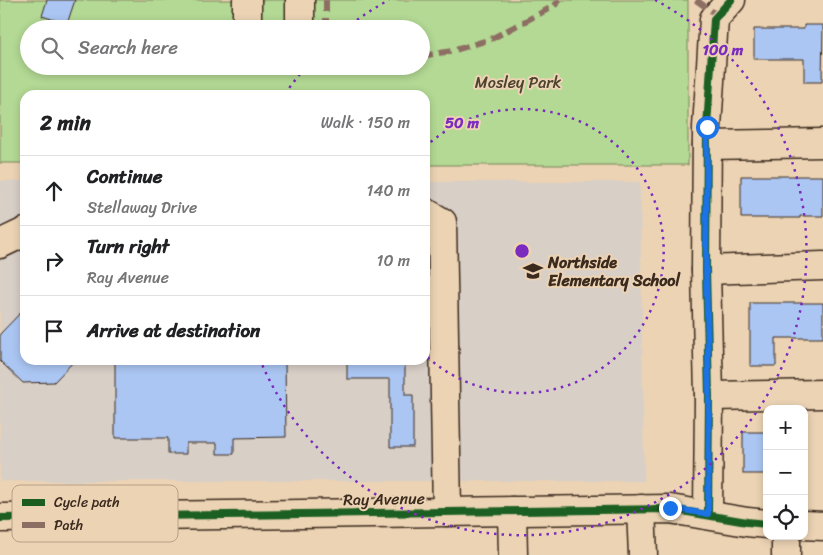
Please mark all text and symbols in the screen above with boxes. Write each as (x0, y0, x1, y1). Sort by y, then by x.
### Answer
search box (20, 20, 430, 75)
text: Search here (78, 31, 178, 64)
icon: search (38, 34, 66, 62)
text: 100 m (703, 37, 744, 63)
park label: Mosley Park (475, 68, 562, 97)
text: 2 min (40, 104, 91, 142)
text: Walk · 150 m (321, 108, 410, 137)
text: 50 m (445, 110, 480, 136)
route start (696, 116, 719, 139)
text: Continue (87, 160, 163, 193)
text: 140 m (367, 176, 410, 205)
icon: ahead (40, 177, 68, 205)
text: Stellaway Drive (87, 193, 197, 222)
text: Turn right (87, 230, 169, 263)
centre of rings (513, 242, 531, 260)
text: 10 m (377, 246, 410, 275)
icon: right (40, 247, 68, 275)
place label: Northside Elementary School (547, 248, 681, 295)
school or university icon: Northside Elementary School (522, 260, 544, 282)
text: Ray Avenue (87, 263, 169, 292)
text: Arrive at destination (87, 314, 260, 347)
icon: arrive (40, 317, 68, 345)
map controls (763, 405, 808, 540)
button: + (763, 405, 808, 450)
button: − (763, 450, 808, 495)
street label: Ray Avenue (343, 484, 425, 514)
legend (12, 485, 178, 542)
text: Cycle path (54, 490, 120, 515)
button: locate (763, 495, 808, 540)
route end (659, 497, 682, 520)
text: Path (54, 513, 83, 538)

